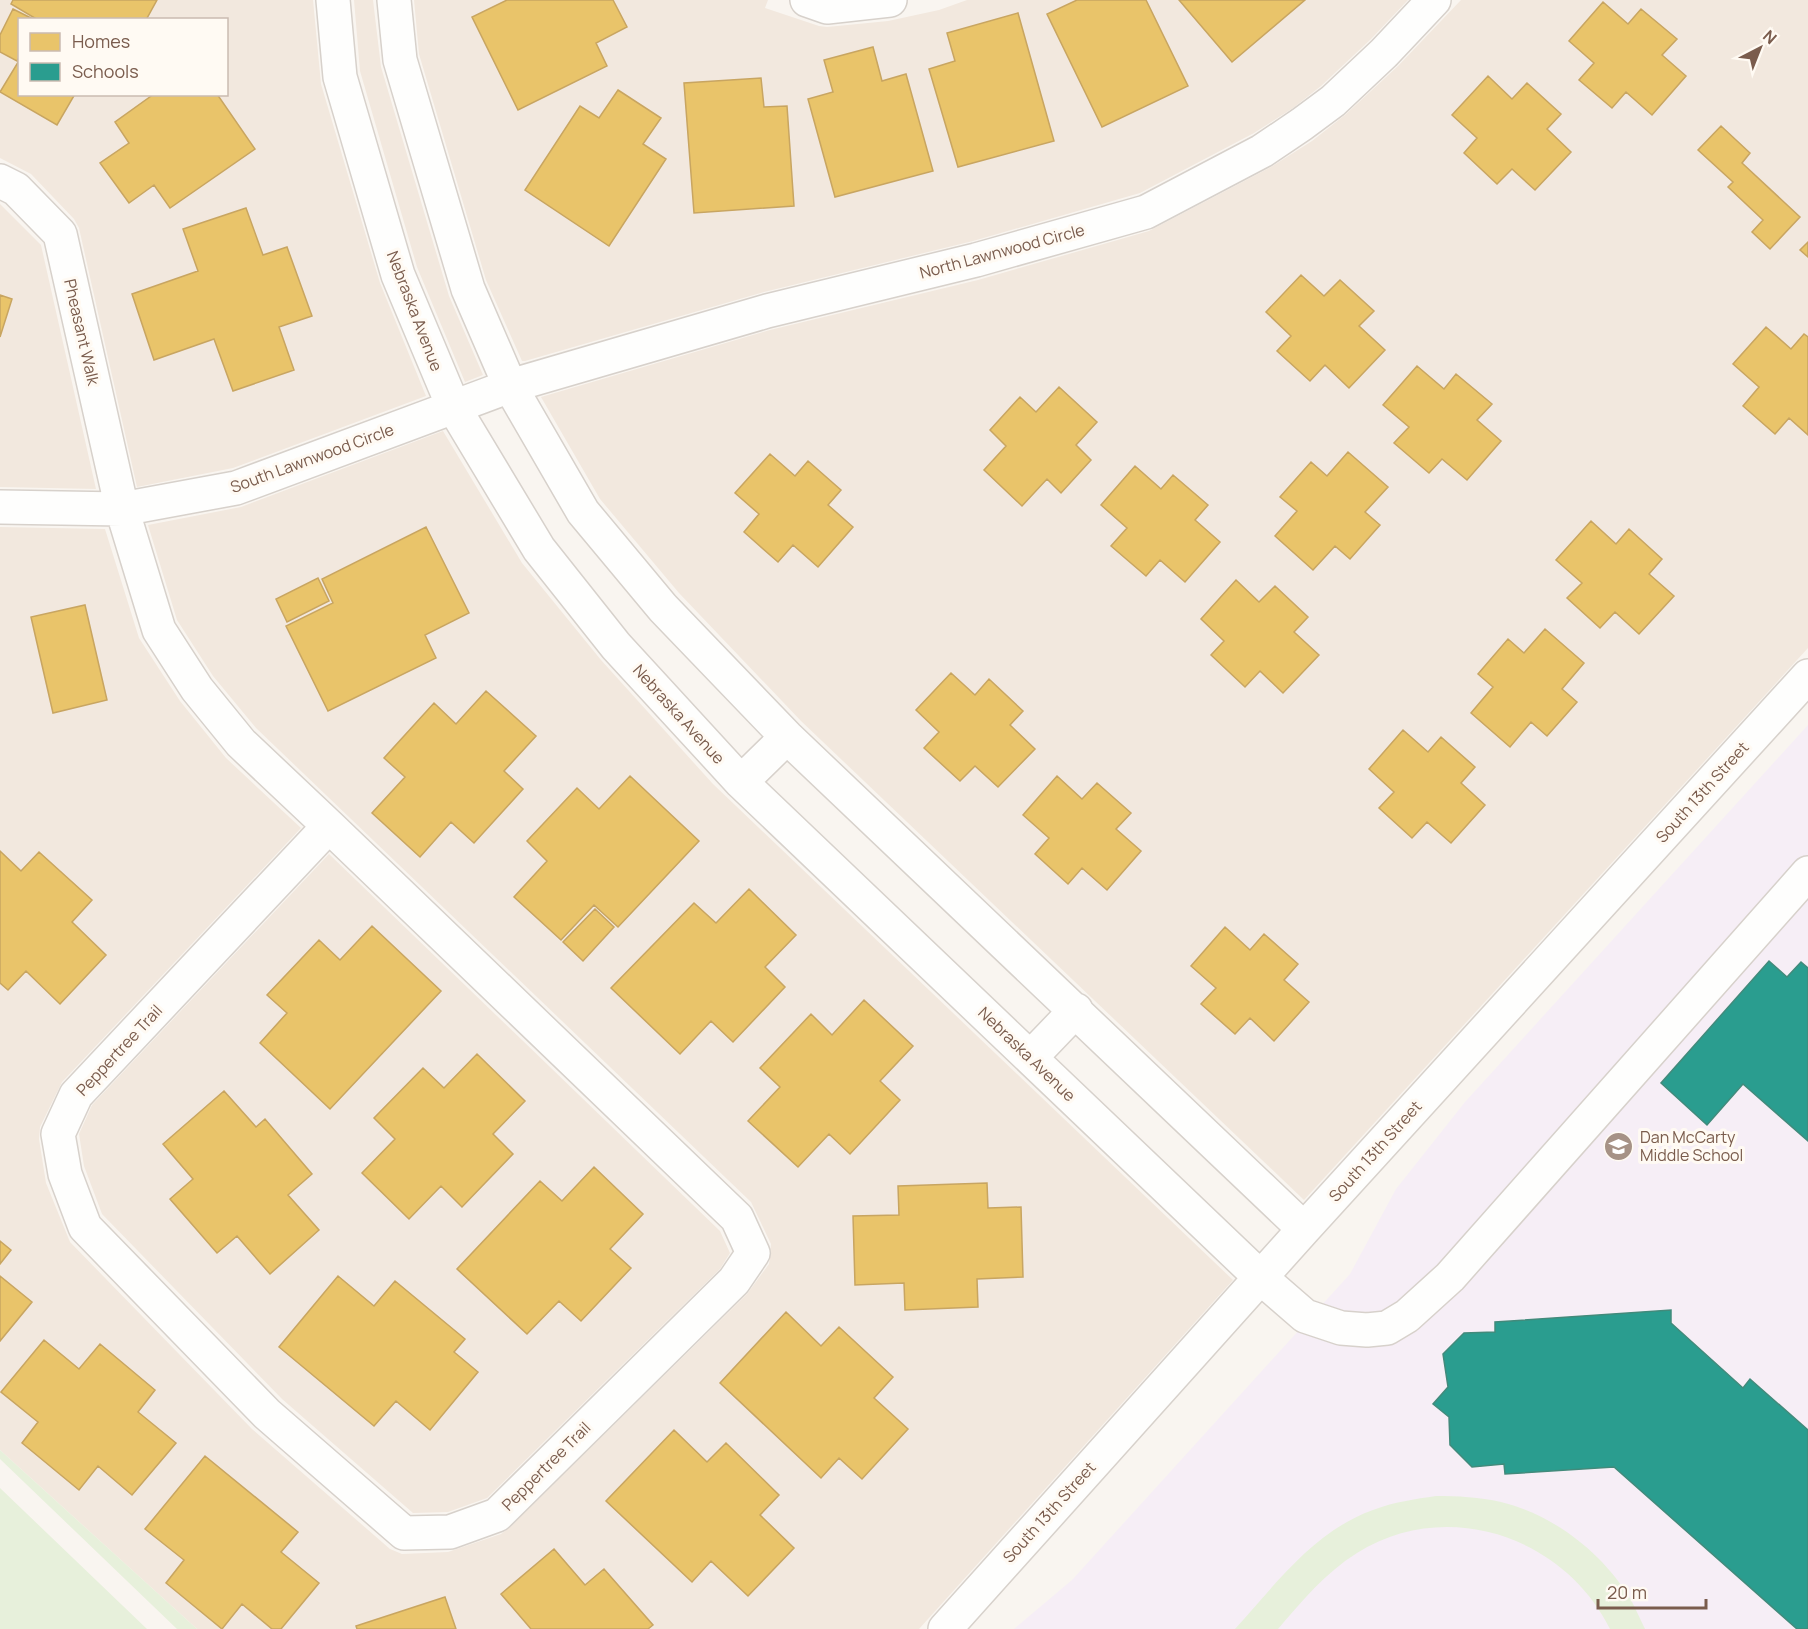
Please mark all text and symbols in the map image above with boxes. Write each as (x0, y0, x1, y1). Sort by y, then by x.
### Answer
legend (18, 18, 228, 96)
north arrow (1730, 18, 1790, 78)
text: N (1758, 25, 1782, 49)
text: Homes (72, 29, 130, 53)
text: Schools (72, 59, 139, 83)
street label: North Lawnwood Circle (917, 218, 1087, 284)
street label: Nebraska Avenue (382, 248, 448, 374)
street label: Pheasant Walk (59, 277, 105, 388)
street label: South Lawnwood Circle (227, 418, 397, 498)
street label: Nebraska Avenue (628, 659, 730, 769)
street label: South 13th Street (1651, 737, 1753, 847)
street label: Peppertree Trail (71, 1000, 167, 1100)
street label: Nebraska Avenue (974, 1002, 1080, 1106)
street label: South 13th Street (1324, 1096, 1426, 1206)
place label: Dan McCarty Middle School (1640, 1126, 1743, 1166)
school or university icon: Dan McCarty Middle School (1603, 1130, 1635, 1162)
street label: Peppertree Trail (497, 1417, 595, 1515)
street label: South 13th Street (998, 1457, 1100, 1567)
scale bar (1598, 1572, 1706, 1610)
text: 20 m (1607, 1580, 1647, 1604)

